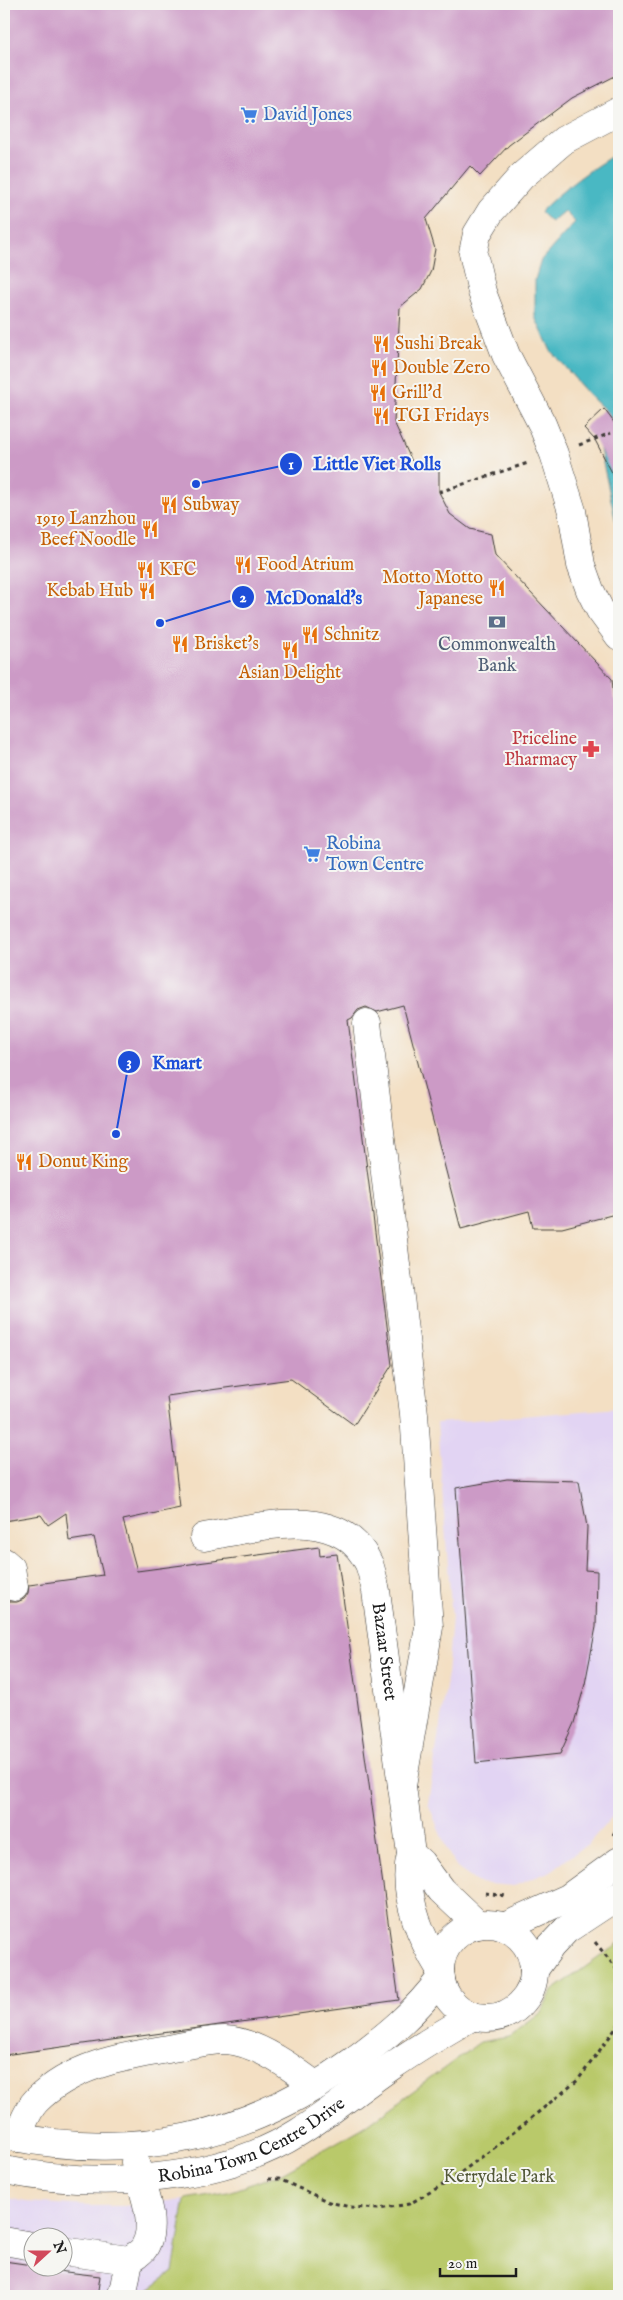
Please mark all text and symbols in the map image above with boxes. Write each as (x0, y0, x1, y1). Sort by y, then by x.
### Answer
place label: David Jones (263, 104, 352, 127)
supermarket icon: David Jones (239, 105, 259, 125)
place label: Sushi Break (395, 333, 483, 356)
restaurant icon: Sushi Break (371, 334, 391, 354)
place label: Double Zero (393, 357, 490, 380)
restaurant icon: Double Zero (369, 358, 389, 378)
place label: Grill'd (392, 382, 442, 405)
restaurant icon: Grill'd (368, 383, 388, 403)
place label: TGI Fridays (395, 405, 489, 428)
restaurant icon: TGI Fridays (371, 406, 391, 426)
callout: Little Viet Rolls (278, 447, 451, 481)
text: Little Viet Rolls (313, 453, 441, 477)
text: 1 (288, 455, 294, 474)
place label: Subway (183, 494, 239, 517)
restaurant icon: Subway (159, 495, 179, 515)
place label: 1919 Lanzhou Beef Noodle (36, 508, 136, 552)
restaurant icon: 1919 Lanzhou Beef Noodle (140, 519, 160, 539)
place label: Food Atrium (257, 554, 354, 577)
restaurant icon: Food Atrium (233, 555, 253, 575)
place label: KFC (159, 559, 196, 582)
restaurant icon: KFC (135, 560, 155, 580)
place label: Motto Motto Japanese (382, 567, 483, 611)
restaurant icon: Motto Motto Japanese (487, 578, 507, 598)
place label: Kebab Hub (47, 580, 133, 603)
callout: McDonald's (230, 580, 372, 614)
restaurant icon: Kebab Hub (137, 581, 157, 601)
text: McDonald's (266, 587, 363, 611)
text: 2 (239, 588, 247, 607)
bank icon: Commonwealth Bank (487, 612, 507, 632)
place label: Schnitz (324, 624, 379, 647)
restaurant icon: Schnitz (300, 625, 320, 645)
place label: Brisket's (194, 633, 259, 656)
restaurant icon: Brisket's (170, 634, 190, 654)
place label: Commonwealth Bank (438, 634, 556, 678)
restaurant icon: Asian Delight (280, 640, 300, 660)
place label: Asian Delight (238, 662, 341, 685)
place label: Priceline Pharmacy (504, 728, 577, 772)
pharmacy icon: Priceline Pharmacy (581, 739, 601, 759)
place label: Robina Town Centre (326, 833, 424, 877)
supermarket icon: Robina Town Centre (302, 844, 322, 864)
callout: Kmart (117, 1045, 212, 1079)
text: Kmart (152, 1052, 203, 1076)
text: 3 (126, 1053, 132, 1072)
place label: Donut King (38, 1151, 128, 1174)
restaurant icon: Donut King (14, 1152, 34, 1172)
street label: Bazaar Street (366, 1601, 402, 1702)
street label: Robina Town Centre Drive (156, 2092, 350, 2188)
park label: Kerrydale Park (443, 2166, 555, 2189)
north arrow (22, 2228, 72, 2278)
text: N (48, 2238, 70, 2257)
scale bar (440, 2245, 517, 2277)
text: 20 m (448, 2254, 478, 2273)

